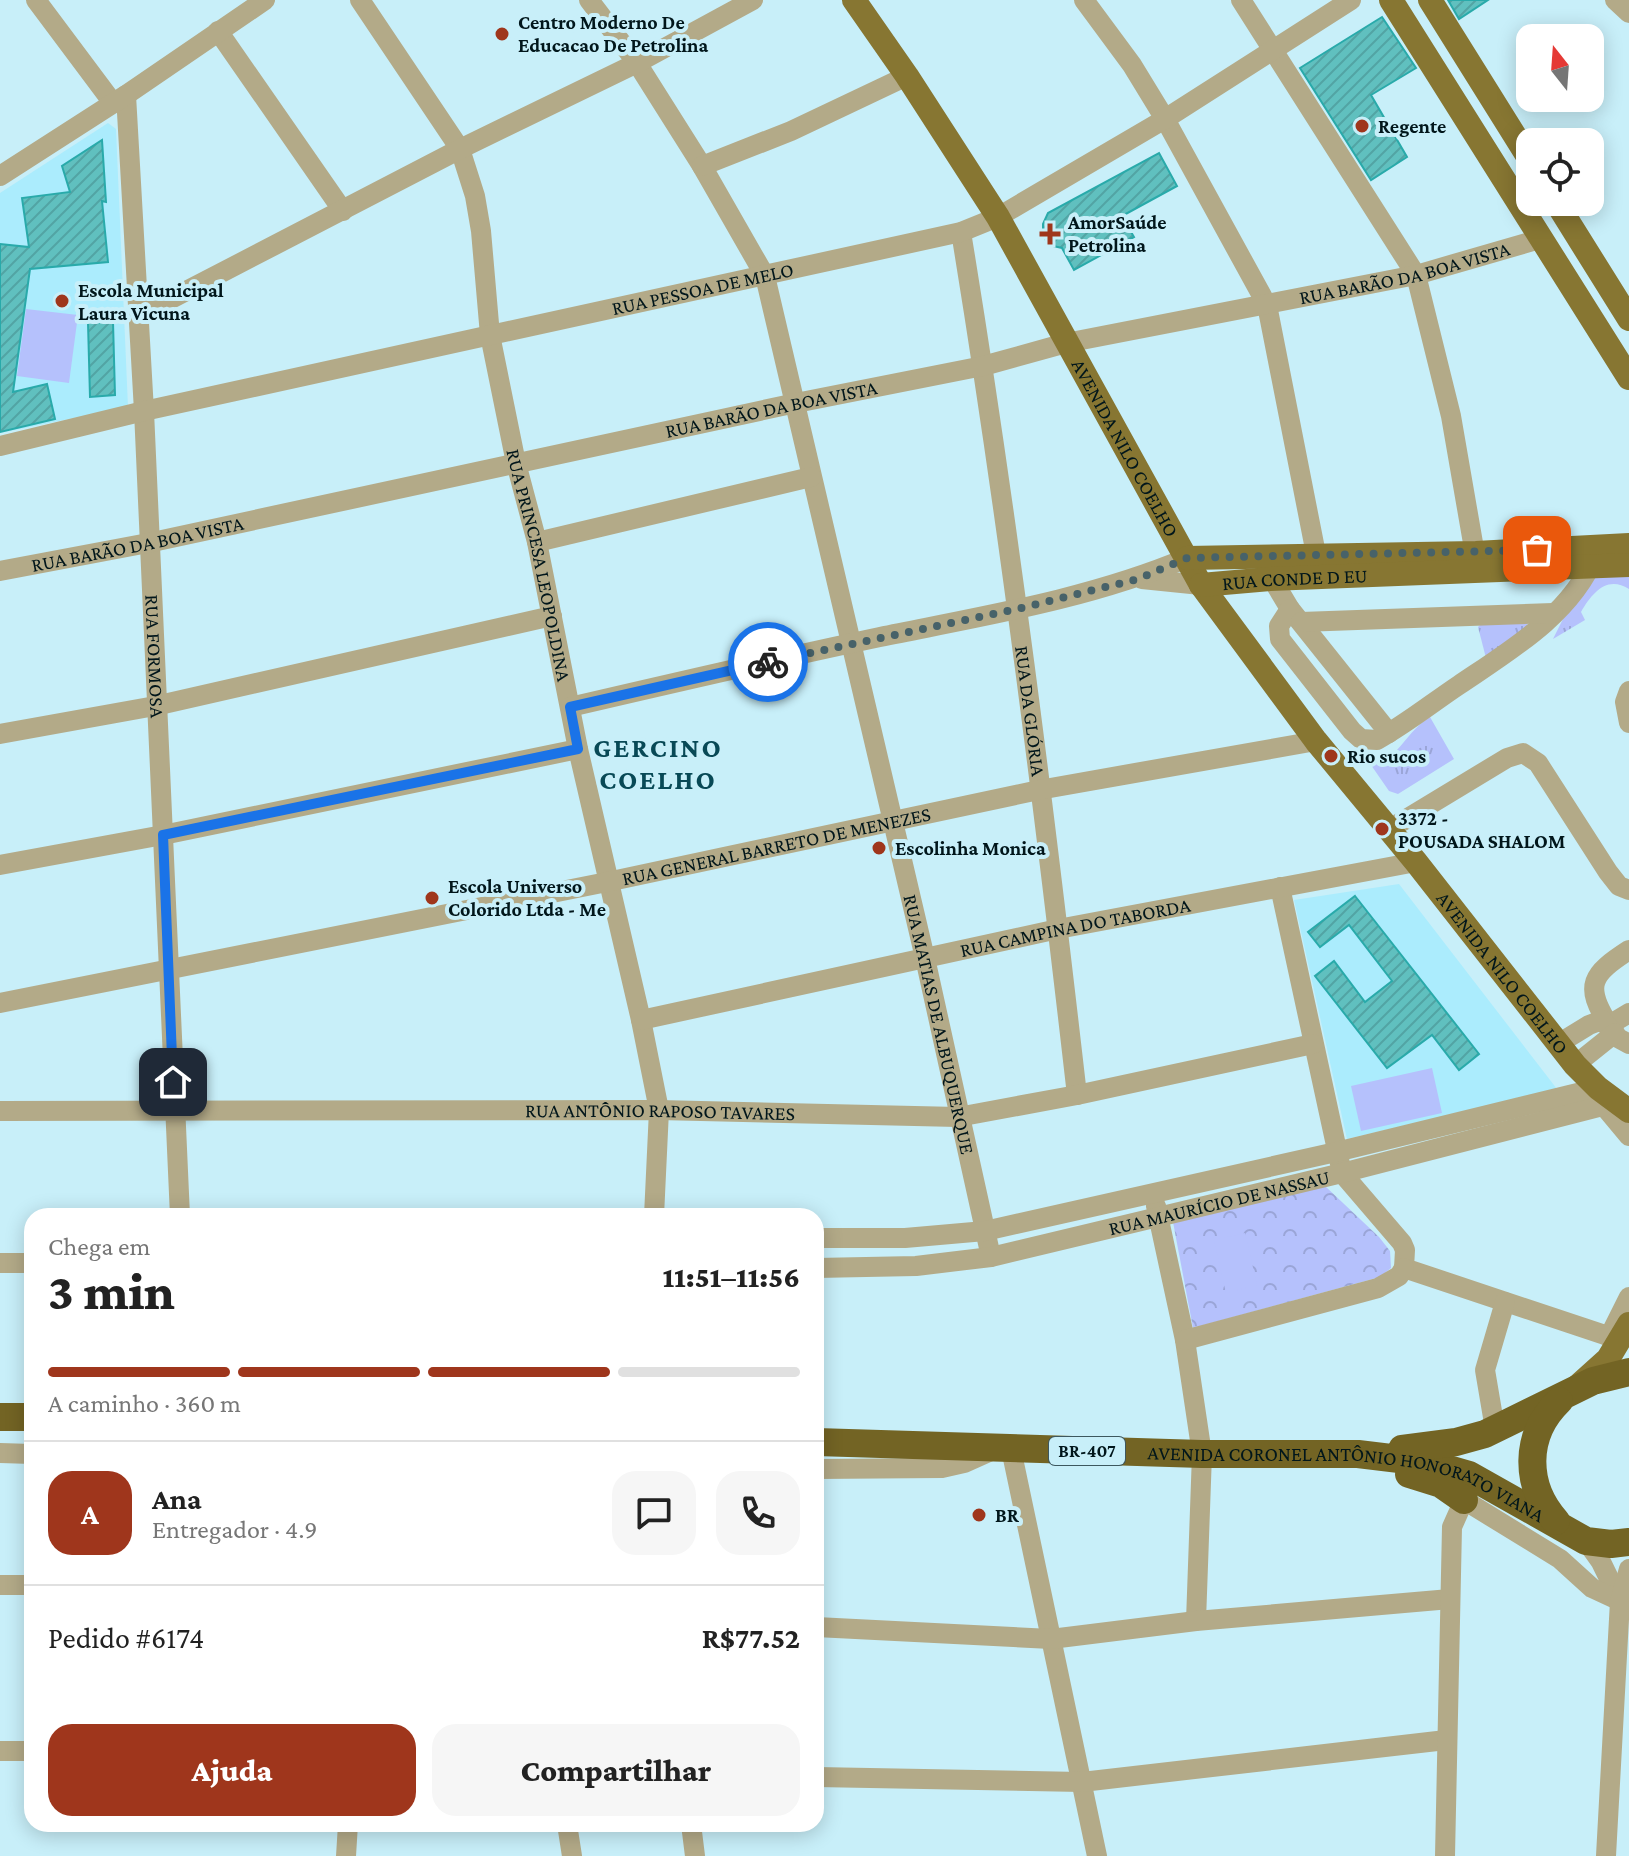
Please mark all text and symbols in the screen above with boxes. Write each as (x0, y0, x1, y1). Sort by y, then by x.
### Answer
place label: Centro Moderno De Educacao De Petrolina (518, 11, 708, 56)
north arrow (1516, 24, 1604, 112)
map controls (1516, 24, 1604, 216)
marker: Centro Moderno De Educacao De Petrolina (493, 25, 511, 43)
place label: Regente (1378, 115, 1446, 137)
marker: Regente (1353, 117, 1371, 135)
button: locate (1516, 128, 1604, 216)
place label: AmorSaúde Petrolina (1067, 211, 1167, 256)
marker: AmorSaúde Petrolina (1039, 223, 1061, 245)
street label: RUA BARÃO DA BOA VISTA (1297, 237, 1513, 308)
street label: RUA PESSOA DE MELO (610, 258, 795, 319)
place label: Escola Municipal Laura Vicuna (78, 279, 224, 324)
marker: Escola Municipal Laura Vicuna (53, 292, 71, 310)
street label: AVENIDA NILO COELHO (1067, 355, 1183, 540)
street label: RUA BARÃO DA BOA VISTA (663, 376, 880, 442)
street label: RUA PRINCESA LEOPOLDINA (502, 447, 575, 684)
street label: RUA BARÃO DA BOA VISTA (29, 512, 246, 576)
pin (1503, 516, 1571, 584)
icon: bag (1515, 528, 1559, 572)
street label: RUA CONDE D EU (1221, 564, 1368, 594)
street label: RUA FORMOSA (141, 594, 169, 719)
courier (728, 622, 808, 702)
icon: bike (746, 640, 790, 684)
street label: RUA DA GLÓRIA (1011, 644, 1050, 778)
district label: GERCINO COELHO (593, 732, 723, 795)
place label: Rio sucos (1347, 745, 1426, 767)
marker: Rio sucos (1322, 747, 1340, 765)
street label: RUA GENERAL BARRETO DE MENEZES (620, 802, 933, 890)
place label: 3372 - POUSADA SHALOM (1398, 807, 1565, 852)
marker: 3372 - POUSADA SHALOM (1373, 820, 1391, 838)
place label: Escolinha Monica (895, 837, 1046, 859)
marker: Escolinha Monica (870, 839, 888, 857)
place label: Escola Universo Colorido Ltda - Me (448, 875, 606, 920)
street label: AVENIDA NILO COELHO (1432, 887, 1573, 1058)
marker: Escola Universo Colorido Ltda - Me (423, 889, 441, 907)
street label: RUA MATIAS DE ALBUQUERQUE (899, 892, 979, 1156)
street label: RUA CAMPINA DO TABORDA (958, 893, 1193, 961)
pin (139, 1048, 207, 1116)
icon: home (151, 1060, 195, 1104)
street label: RUA ANTÔNIO RAPOSO TAVARES (525, 1099, 795, 1124)
street label: RUA MAURÍCIO DE NASSAU (1106, 1165, 1332, 1240)
text: Chega em (48, 1232, 150, 1261)
text: 11:51–11:56 (662, 1260, 800, 1293)
text: 3 min (48, 1262, 175, 1320)
text: A caminho · 360 m (48, 1389, 241, 1418)
road number: BR-407 (1049, 1437, 1125, 1465)
street label: AVENIDA CORONEL ANTÔNIO HONORATO VIANA (1147, 1441, 1549, 1527)
button: chat (612, 1471, 696, 1555)
button: phone (716, 1471, 800, 1555)
text: Ana (152, 1482, 202, 1515)
text: A (81, 1497, 99, 1530)
place label: BR (995, 1504, 1020, 1526)
marker: BR (970, 1506, 988, 1524)
text: Entregador · 4.9 (152, 1515, 318, 1544)
text: Pedido #6174 (48, 1621, 204, 1654)
text: R$77.52 (702, 1621, 800, 1654)
button: Ajuda (48, 1724, 416, 1816)
button: Compartilhar (432, 1724, 800, 1816)

